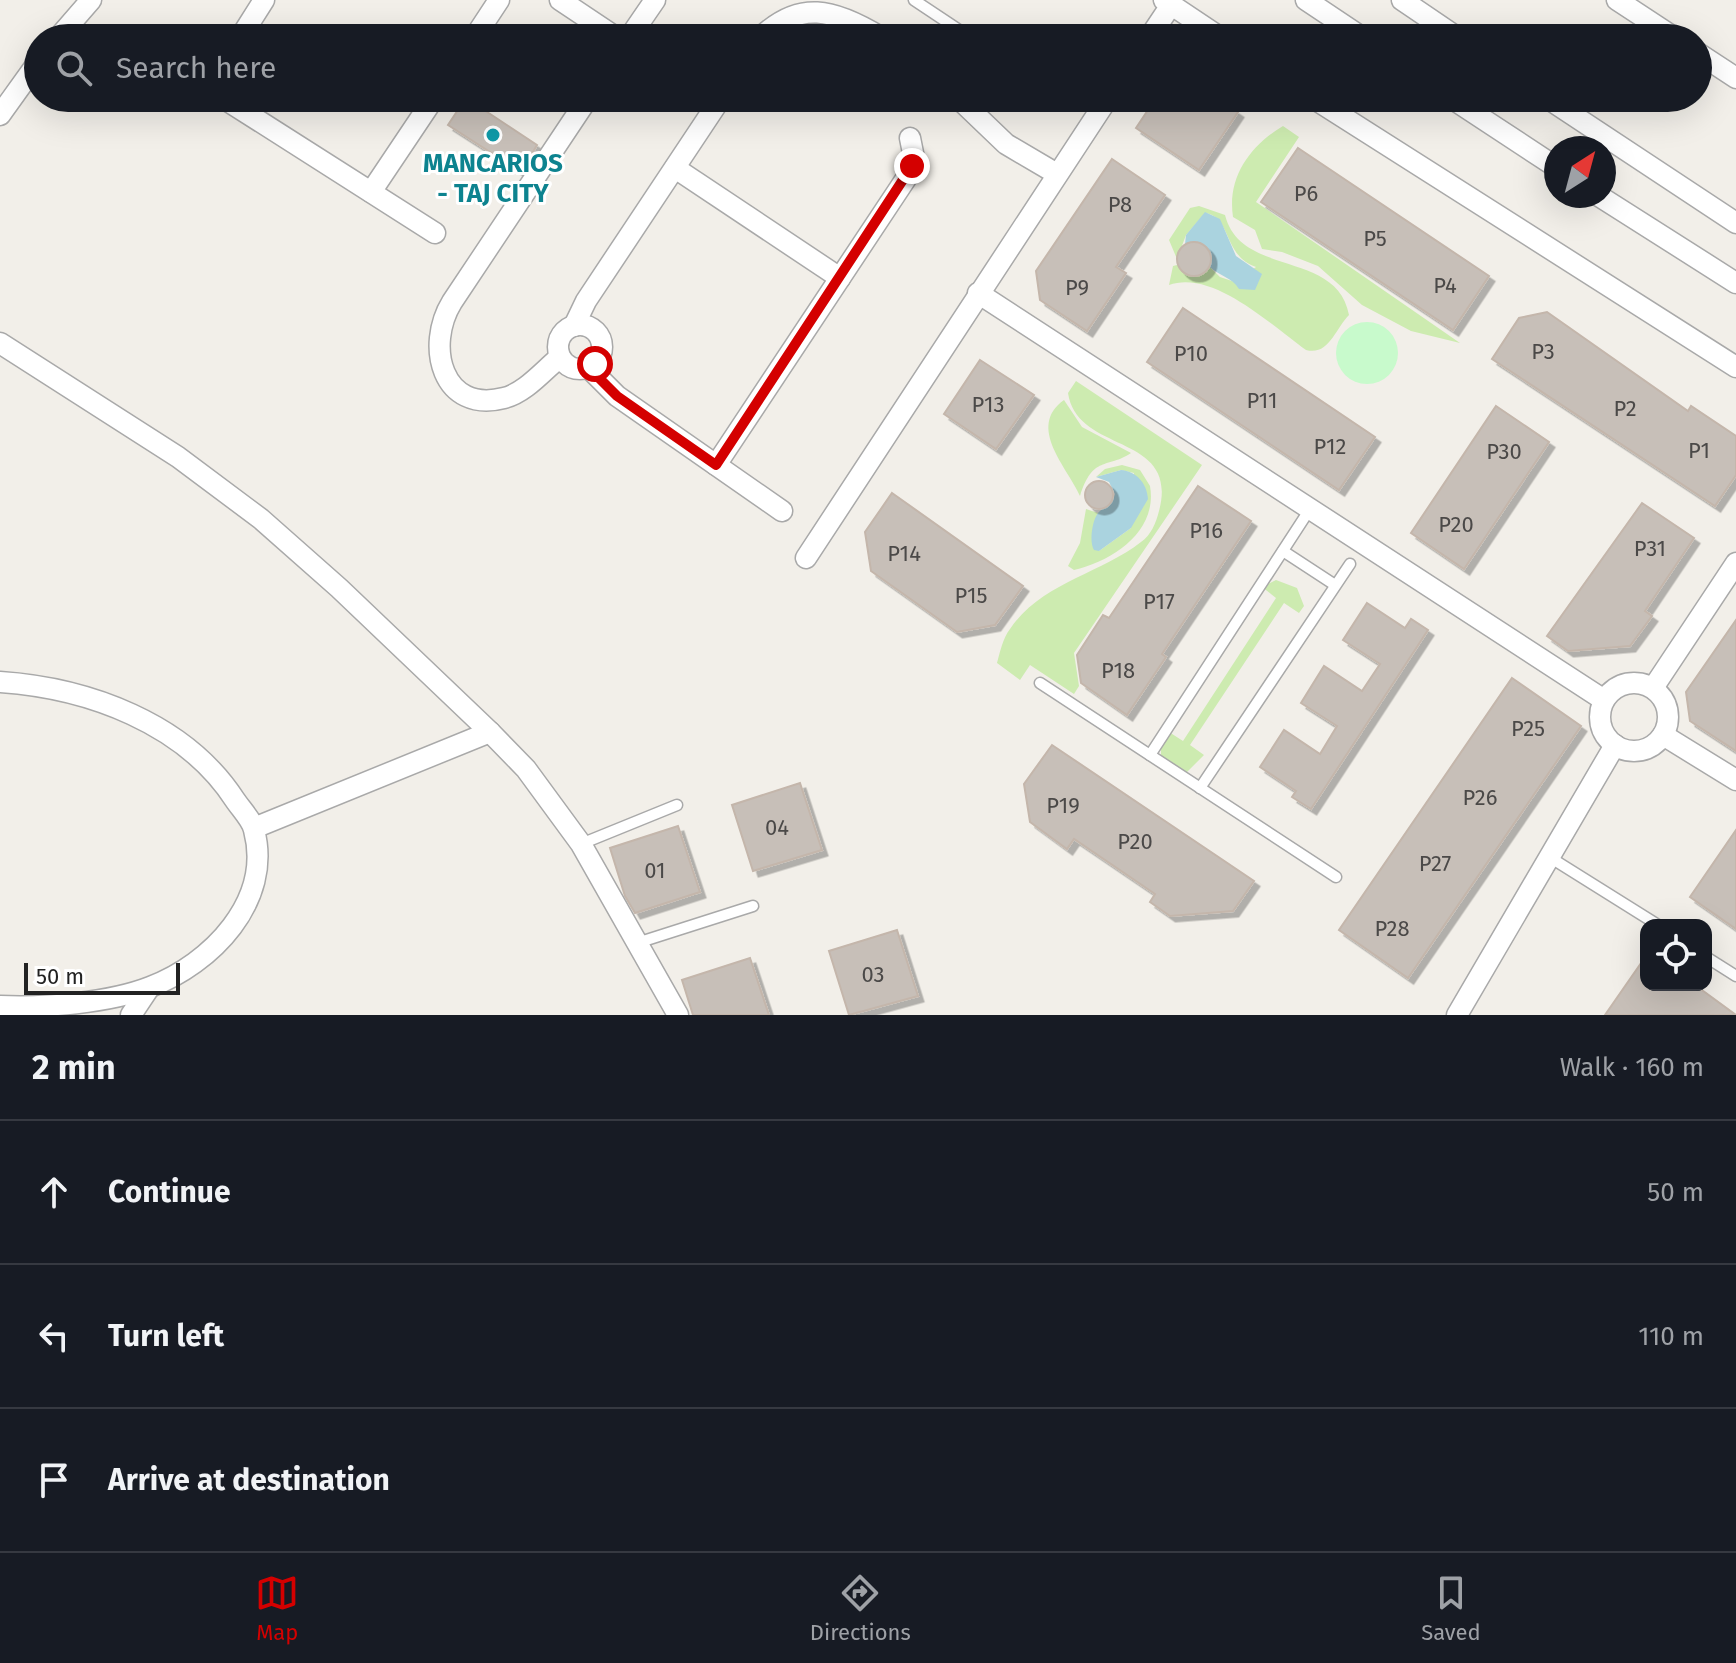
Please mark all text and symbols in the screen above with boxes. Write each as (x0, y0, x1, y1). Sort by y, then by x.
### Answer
search box (24, 24, 1712, 112)
icon: search (52, 46, 96, 90)
text: Search here (116, 50, 276, 86)
marker: MANCARIOS - TAJ CITY (484, 126, 502, 144)
north arrow (1544, 136, 1616, 208)
place label: MANCARIOS - TAJ CITY (423, 148, 563, 209)
route end (894, 148, 930, 184)
house number: P6 (1294, 180, 1318, 207)
house number: P8 (1108, 191, 1132, 218)
house number: P5 (1363, 225, 1387, 252)
house number: P4 (1433, 272, 1457, 299)
house number: P9 (1065, 274, 1089, 301)
house number: P3 (1531, 338, 1555, 365)
house number: P10 (1174, 340, 1208, 367)
route start (577, 346, 613, 382)
house number: P11 (1246, 387, 1278, 414)
house number: P13 (972, 391, 1004, 418)
house number: P2 (1613, 395, 1637, 422)
house number: P12 (1314, 433, 1346, 460)
house number: P1 (1688, 437, 1710, 464)
house number: P30 (1486, 438, 1522, 465)
house number: P20 (1438, 511, 1474, 538)
house number: P16 (1189, 517, 1223, 544)
house number: P31 (1634, 535, 1666, 562)
house number: P14 (887, 540, 921, 567)
house number: P15 (954, 582, 988, 609)
house number: P17 (1143, 588, 1175, 615)
house number: P18 (1101, 657, 1135, 684)
house number: P25 (1511, 715, 1545, 742)
house number: P26 (1463, 784, 1497, 811)
house number: P19 (1046, 792, 1080, 819)
house number: 04 (765, 814, 789, 841)
house number: P20 (1117, 828, 1153, 855)
house number: P27 (1419, 850, 1452, 877)
house number: 01 (644, 857, 666, 884)
house number: P28 (1374, 915, 1410, 942)
map controls (1640, 919, 1712, 991)
button: locate (1640, 919, 1712, 991)
scale bar (24, 959, 180, 995)
house number: 03 (861, 961, 885, 988)
text: 50 m (36, 963, 84, 990)
text: 2 min (32, 1047, 116, 1088)
text: Walk · 160 m (1560, 1052, 1704, 1083)
icon: ahead (32, 1170, 76, 1214)
text: Continue (108, 1174, 231, 1210)
text: 50 m (1647, 1177, 1704, 1208)
icon: left (32, 1314, 76, 1358)
text: Turn left (108, 1318, 224, 1354)
text: 110 m (1638, 1321, 1704, 1352)
icon: arrive (32, 1458, 76, 1502)
text: Arrive at destination (108, 1462, 390, 1498)
tab: Map (255, 1571, 299, 1646)
tab: Directions (810, 1571, 911, 1646)
tab: Saved (1421, 1571, 1481, 1646)

